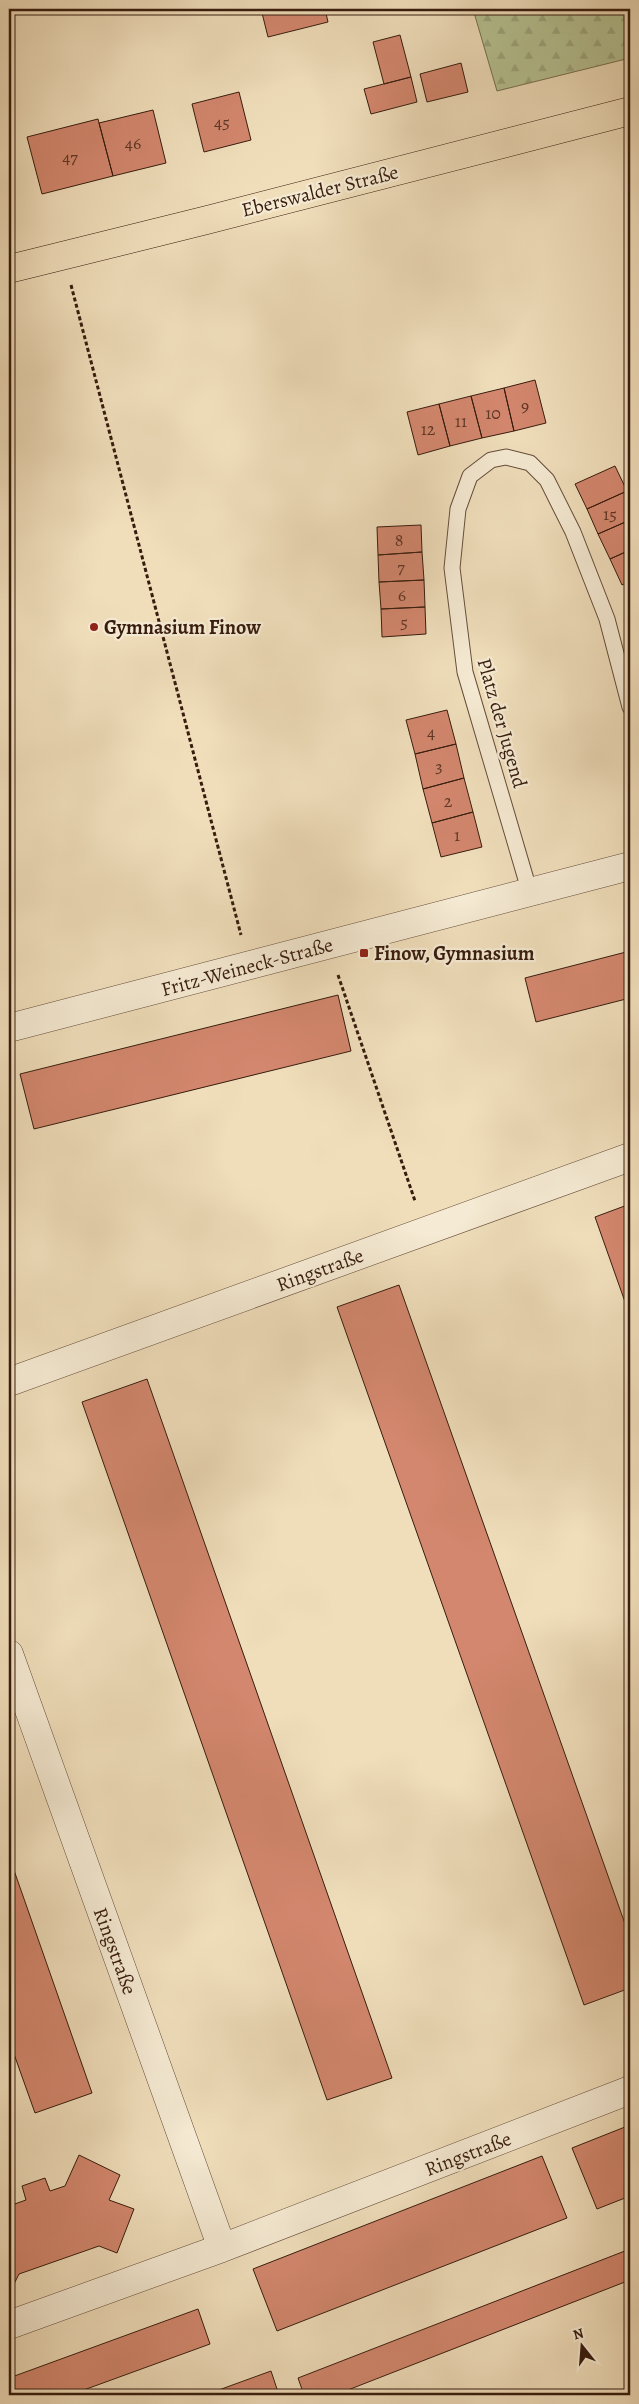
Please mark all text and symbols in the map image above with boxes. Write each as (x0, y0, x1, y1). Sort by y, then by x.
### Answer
house number: 45 (214, 110, 230, 134)
house number: 46 (125, 131, 141, 155)
house number: 47 (62, 145, 78, 169)
street label: Eberswalder Straße (239, 158, 401, 224)
house number: 9 (521, 394, 529, 418)
house number: 10 (485, 401, 501, 425)
house number: 11 (455, 409, 467, 433)
house number: 12 (421, 417, 436, 441)
house number: 15 (603, 502, 617, 526)
house number: 8 (395, 528, 403, 552)
house number: 7 (397, 555, 405, 579)
house number: 6 (398, 583, 406, 607)
house number: 5 (400, 610, 408, 634)
place label: Gymnasium Finow (104, 614, 261, 641)
marker: Gymnasium Finow (88, 621, 100, 633)
street label: Platz der Jugend (471, 655, 533, 791)
house number: 4 (427, 720, 435, 744)
house number: 3 (435, 754, 443, 778)
house number: 2 (444, 789, 453, 813)
house number: 1 (454, 823, 460, 847)
street label: Fritz-Weineck-Straße (158, 931, 336, 1003)
place label: Finow, Gymnasium (374, 940, 535, 967)
marker: Finow, Gymnasium (358, 947, 370, 959)
street label: Ringstraße (273, 1242, 367, 1298)
street label: Ringstraße (87, 1904, 143, 1998)
street label: Ringstraße (421, 2125, 515, 2183)
north arrow (556, 2322, 606, 2372)
text: N (571, 2323, 586, 2345)

